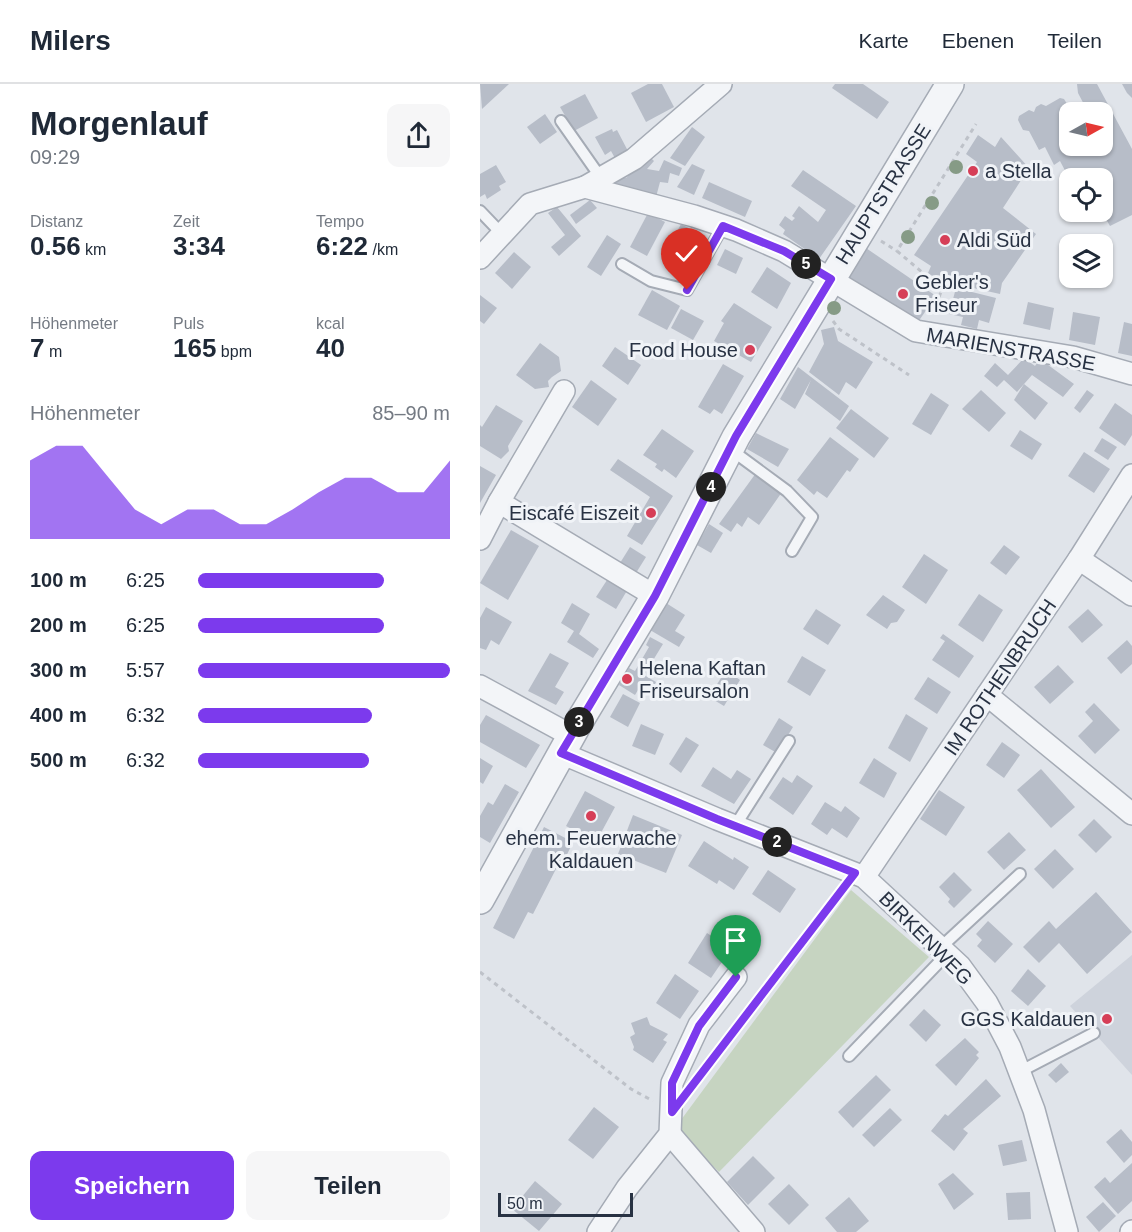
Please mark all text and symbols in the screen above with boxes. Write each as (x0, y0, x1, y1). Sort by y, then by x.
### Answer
text: Milers (30, 25, 111, 56)
text: Karte (859, 29, 909, 52)
text: Ebenen (942, 29, 1014, 52)
text: Teilen (1047, 29, 1102, 52)
north arrow (1059, 102, 1113, 156)
map controls (1059, 102, 1113, 288)
button: share (387, 104, 450, 167)
text: Morgenlauf (30, 105, 208, 142)
street label: HAUPTSTRASSE (831, 120, 935, 268)
text: 09:29 (30, 146, 80, 168)
place label: a Stella (985, 160, 1053, 182)
marker: a Stella (966, 164, 980, 178)
button: locate (1059, 168, 1113, 222)
text: Distanz (30, 213, 83, 230)
text: Zeit (173, 213, 200, 230)
text: Tempo (316, 213, 364, 230)
pin (661, 228, 712, 290)
place label: Aldi Süd (957, 229, 1032, 251)
text: 0.56 (30, 231, 81, 261)
text: 3:34 (173, 231, 225, 261)
text: 6:22 (316, 231, 368, 261)
marker: Aldi Süd (938, 233, 952, 247)
button: layers (1059, 234, 1113, 288)
icon: check (670, 237, 703, 270)
text: km (81, 241, 106, 258)
text: /km (368, 241, 398, 258)
pin: 5 (791, 249, 821, 279)
text: 5 (802, 255, 810, 272)
place label: Gebler's Friseur (915, 271, 989, 316)
marker: Gebler's Friseur (896, 287, 910, 301)
text: Höhenmeter (30, 315, 118, 332)
text: Puls (173, 315, 204, 332)
text: kcal (316, 315, 344, 332)
street label: MARIENSTRASSE (925, 323, 1097, 375)
text: 7 (30, 333, 44, 363)
text: 165 (173, 333, 216, 363)
text: 40 (316, 333, 345, 363)
place label: Food House (629, 339, 738, 361)
text: m (44, 343, 62, 360)
text: bpm (216, 343, 252, 360)
marker: Food House (743, 343, 757, 357)
text: Höhenmeter (30, 402, 140, 424)
text: 85–90 m (372, 402, 450, 424)
pin: 4 (696, 472, 726, 502)
text: 4 (707, 478, 715, 495)
place label: Eiscafé Eiszeit (509, 502, 639, 524)
marker: Eiscafé Eiszeit (644, 506, 658, 520)
text: 100 m (30, 569, 87, 591)
text: 6:25 (126, 569, 165, 591)
street label: IM ROTHENBRUCH (940, 595, 1060, 759)
text: 200 m (30, 614, 87, 636)
text: 6:25 (126, 614, 165, 636)
place label: Helena Kaftan Friseursalon (639, 657, 766, 702)
text: 300 m (30, 659, 87, 681)
text: 5:57 (126, 659, 165, 681)
marker: Helena Kaftan Friseursalon (620, 672, 634, 686)
text: 400 m (30, 704, 87, 726)
text: 6:32 (126, 704, 165, 726)
pin: 3 (564, 707, 594, 737)
text: 3 (575, 713, 583, 730)
text: 500 m (30, 749, 87, 771)
text: 6:32 (126, 749, 165, 771)
marker: ehem. Feuerwache Kaldauen (584, 809, 598, 823)
place label: ehem. Feuerwache Kaldauen (505, 827, 677, 872)
pin: 2 (762, 827, 792, 857)
text: 2 (773, 833, 781, 850)
street label: BIRKENWEG (875, 887, 977, 989)
pin (710, 915, 761, 977)
icon: arrive (719, 924, 752, 957)
place label: GGS Kaldauen (960, 1008, 1095, 1030)
marker: GGS Kaldauen (1100, 1012, 1114, 1026)
button: Speichern (30, 1151, 234, 1220)
button: Teilen (246, 1151, 450, 1220)
scale bar (498, 1190, 633, 1218)
text: 50 m (507, 1195, 543, 1212)

